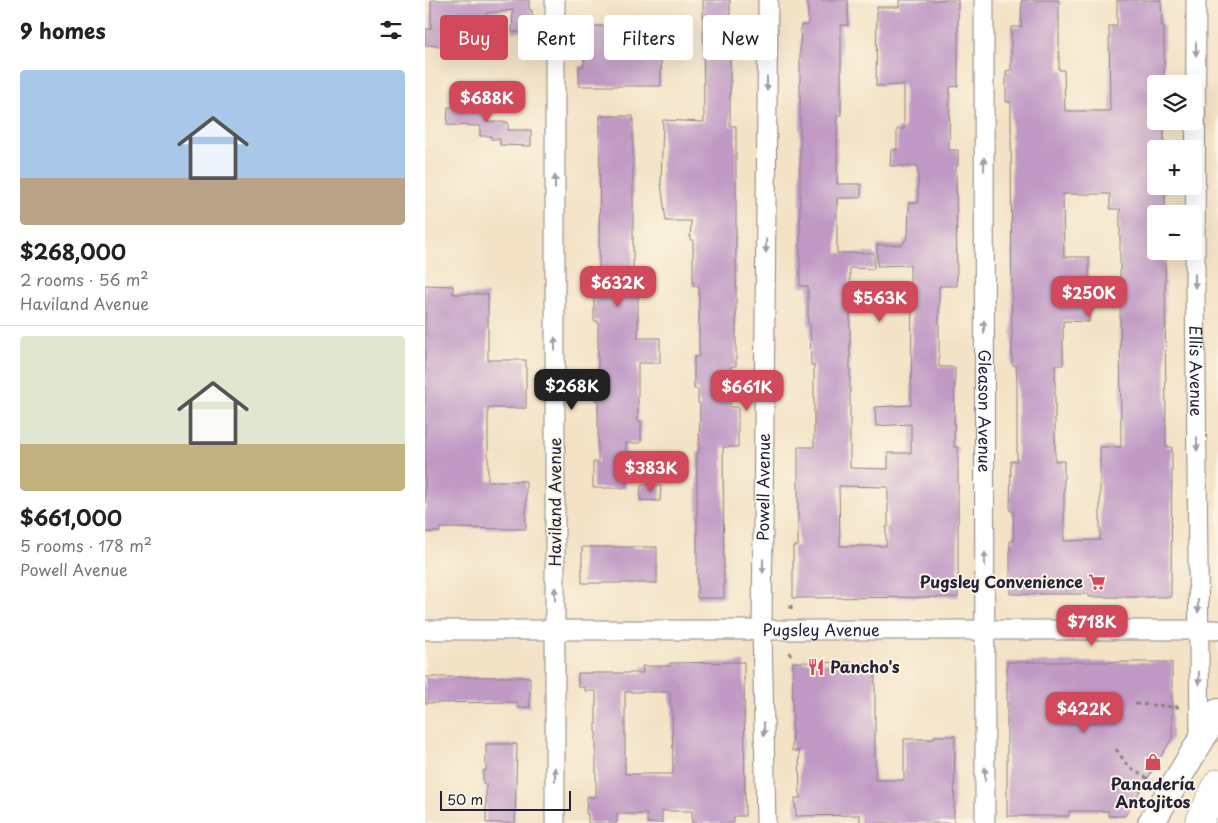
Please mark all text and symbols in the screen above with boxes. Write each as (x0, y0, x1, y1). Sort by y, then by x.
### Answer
text: 9 homes (20, 14, 106, 46)
chip: Buy (440, 15, 508, 60)
chip: Rent (518, 15, 594, 60)
chip: Filters (604, 15, 693, 60)
chip: New (703, 15, 777, 60)
icon: filters (377, 16, 405, 44)
one-way arrow (1191, 41, 1199, 57)
map controls (1147, 75, 1202, 260)
button: layers (1147, 75, 1202, 130)
one-way arrow (763, 76, 771, 92)
pin: $688K (452, 80, 522, 123)
text: $688K (460, 85, 514, 109)
icon: home (168, 103, 258, 193)
button: + (1147, 140, 1202, 195)
one-way arrow (980, 156, 988, 172)
one-way arrow (551, 174, 559, 190)
button: − (1147, 205, 1202, 260)
text: $268,000 (20, 235, 126, 267)
one-way arrow (762, 238, 770, 254)
pin: $632K (583, 266, 653, 308)
text: 2 rooms · 56 m² (20, 267, 149, 291)
text: $632K (591, 270, 645, 294)
one-way arrow (1191, 273, 1199, 289)
pin: $250K (1054, 276, 1124, 318)
pin: $563K (845, 280, 915, 323)
text: $250K (1062, 280, 1116, 304)
text: $563K (853, 285, 907, 309)
text: Haviland Avenue (20, 291, 149, 315)
one-way arrow (980, 319, 988, 335)
street label: Ellis Avenue (1184, 325, 1209, 417)
one-way arrow (551, 336, 559, 352)
street label: Gleason Avenue (973, 350, 998, 473)
icon: home (168, 368, 258, 458)
pin: $268K (537, 368, 607, 411)
pin: $661K (712, 370, 782, 412)
text: $268K (545, 373, 599, 397)
text: $661K (722, 374, 772, 398)
street label: Powell Avenue (750, 433, 775, 541)
one-way arrow (1193, 436, 1201, 452)
street label: Haviland Avenue (542, 437, 566, 567)
pin: $383K (616, 450, 686, 493)
text: $383K (625, 455, 677, 479)
text: $661,000 (20, 501, 122, 533)
text: 5 rooms · 178 m² (20, 533, 152, 557)
one-way arrow (981, 551, 989, 567)
text: Powell Avenue (20, 557, 128, 581)
one-way arrow (759, 558, 767, 574)
place label: Pugsley Convenience (920, 569, 1083, 593)
supermarket icon: Pugsley Convenience (1087, 572, 1107, 592)
one-way arrow (551, 586, 559, 602)
one-way arrow (1194, 598, 1202, 614)
pin: $718K (1057, 604, 1127, 647)
text: $718K (1068, 609, 1116, 633)
street label: Pugsley Avenue (762, 617, 880, 641)
place label: Pancho's (830, 654, 900, 678)
restaurant icon: Pancho's (806, 657, 826, 677)
one-way arrow (1195, 671, 1203, 687)
pin: $422K (1049, 692, 1119, 734)
text: $422K (1057, 696, 1111, 720)
one-way arrow (760, 721, 768, 737)
shop icon: Panadería Antojitos (1143, 752, 1163, 772)
one-way arrow (551, 766, 559, 782)
one-way arrow (981, 766, 989, 782)
place label: Panadería Antojitos (1111, 771, 1195, 813)
scale bar (440, 788, 571, 811)
text: 50 m (447, 789, 483, 810)

